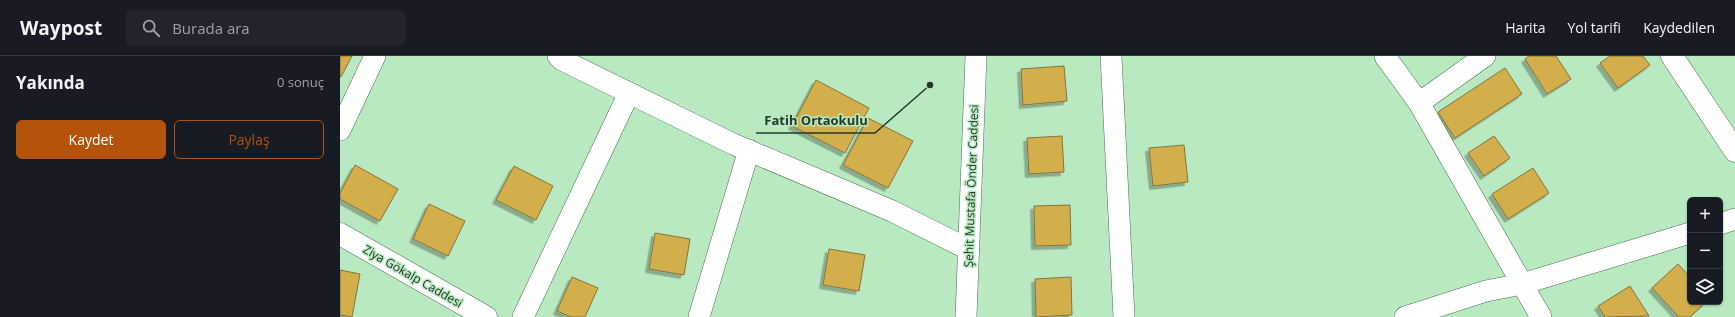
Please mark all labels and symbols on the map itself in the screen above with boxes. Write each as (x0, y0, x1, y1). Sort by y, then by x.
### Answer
street label: Şehit Mustafa Önder Caddesi (960, 104, 982, 268)
callout: Fatih Ortaokulu (756, 108, 875, 133)
text: Fatih Ortaokulu (764, 111, 868, 129)
street label: Ziya Gökalp Caddesi (360, 241, 466, 311)

